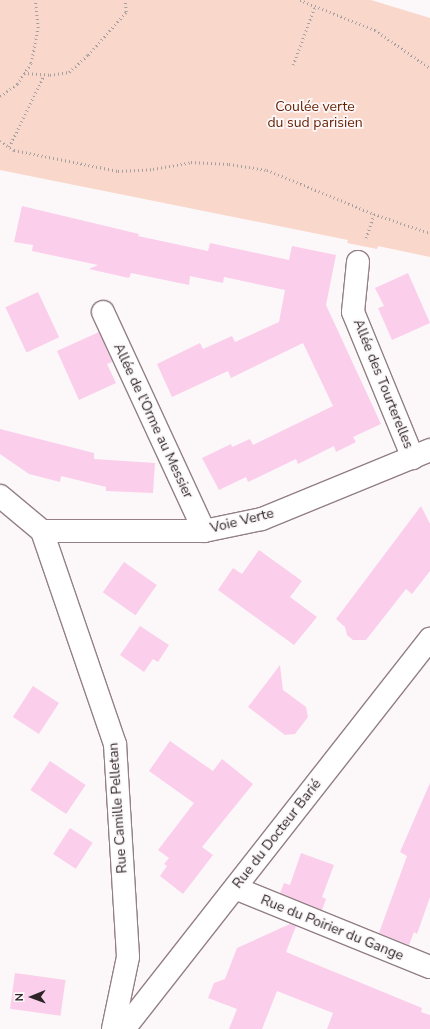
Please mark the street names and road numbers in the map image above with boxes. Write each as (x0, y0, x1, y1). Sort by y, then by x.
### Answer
street label: Allée des Tourterelles (349, 317, 417, 451)
street label: Allée de l'Orme au Messier (110, 341, 196, 501)
street label: Voie Verte (209, 505, 275, 537)
street label: Rue Camille Pelletan (105, 742, 131, 874)
street label: Rue du Docteur Barié (229, 776, 325, 892)
street label: Rue du Poirier du Gange (258, 892, 406, 964)

